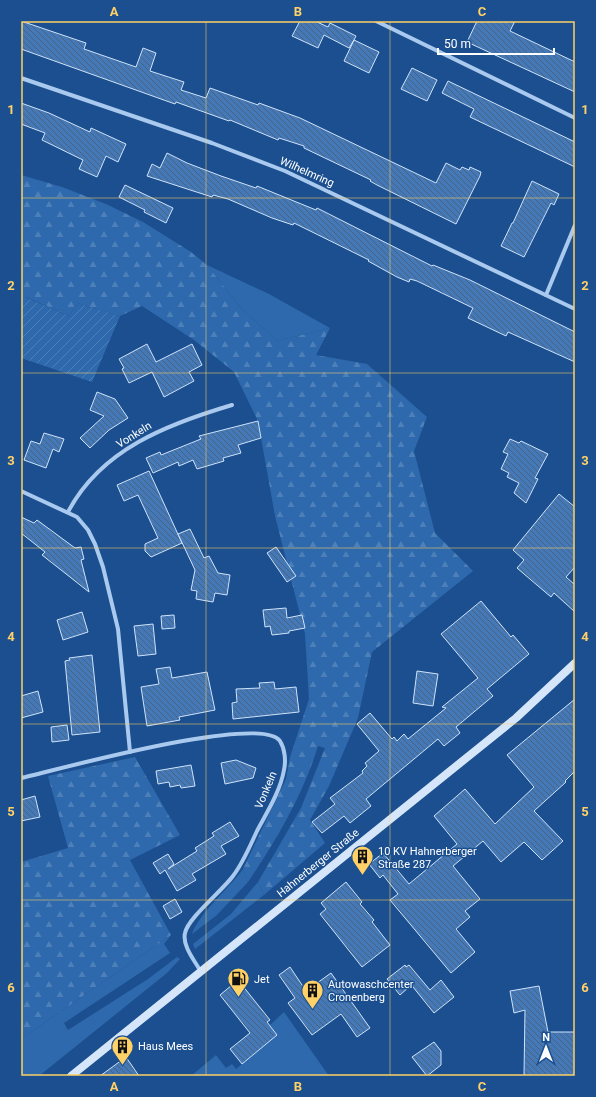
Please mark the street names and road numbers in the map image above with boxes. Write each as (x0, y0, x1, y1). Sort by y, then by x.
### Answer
street label: Wilhelmring (278, 154, 336, 190)
street label: Vonkeln (114, 419, 154, 451)
street label: Vonkeln (252, 769, 280, 811)
street label: Hahnerberger Straße (274, 826, 362, 900)

